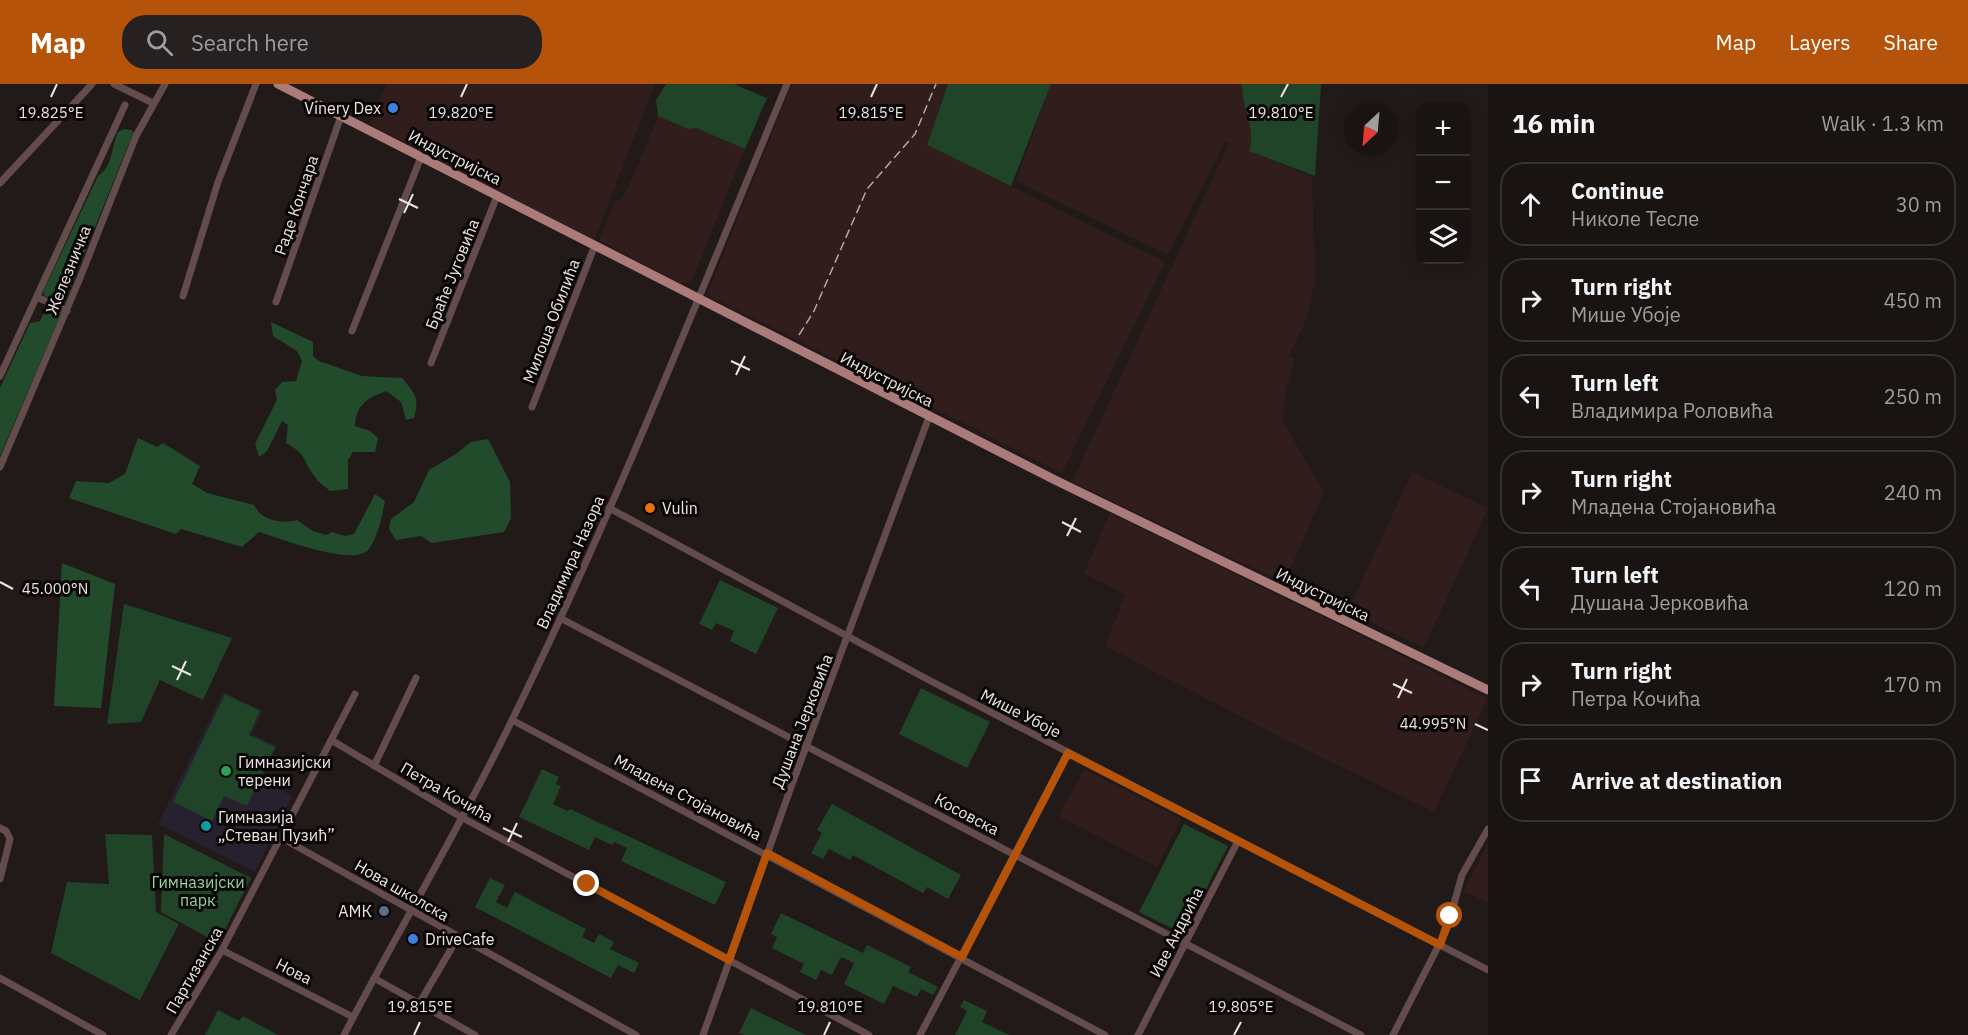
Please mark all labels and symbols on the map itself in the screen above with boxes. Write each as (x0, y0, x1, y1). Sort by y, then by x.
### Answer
place label: Vinery Dex (304, 98, 381, 118)
marker: Vinery Dex (386, 101, 400, 115)
north arrow (1344, 102, 1398, 156)
text: 19.825°E (19, 103, 83, 122)
text: 19.820°E (429, 103, 493, 122)
text: 19.815°E (839, 103, 903, 122)
text: 19.810°E (1249, 103, 1313, 122)
street label: Индустријска (405, 125, 505, 189)
street label: Раде Кончара (270, 152, 323, 257)
street label: Браће Југовића (421, 215, 483, 332)
street label: Железничка (41, 222, 95, 318)
street label: Милоша Обилића (518, 256, 584, 386)
street label: Индустријска (837, 347, 937, 411)
street label: Владимира Назора (532, 492, 609, 632)
place label: Vulin (662, 498, 698, 518)
marker: Vulin (643, 501, 657, 515)
street label: Индустријска (1273, 563, 1373, 625)
text: 45.000°N (22, 579, 88, 598)
street label: Душана Јерковића (767, 651, 837, 791)
street label: Мише Убоје (977, 684, 1065, 742)
text: 44.995°N (1400, 714, 1466, 733)
street label: Младена Стојановића (611, 750, 766, 845)
place label: Гимназијски терени (238, 752, 331, 790)
street label: Петра Кочића (397, 757, 497, 827)
marker: Гимназијски терени (219, 764, 233, 778)
street label: Косовска (931, 789, 1003, 840)
place label: Гимназија „Стеван Пузић” (218, 807, 335, 845)
marker: Гимназија „Стеван Пузић” (199, 819, 213, 833)
street label: Нова школска (351, 855, 453, 925)
route end (573, 870, 599, 896)
park label: Гимназијски парк (151, 872, 245, 910)
street label: Иве Андрића (1145, 883, 1207, 980)
place label: АМК (338, 901, 372, 921)
route start (1436, 902, 1462, 928)
marker: АМК (377, 904, 391, 918)
street label: Партизанска (161, 923, 227, 1017)
place label: DriveCafe (425, 929, 495, 949)
marker: DriveCafe (406, 932, 420, 946)
street label: Нова (273, 954, 316, 989)
text: 19.815°E (388, 997, 452, 1016)
text: 19.810°E (798, 997, 862, 1016)
text: 19.805°E (1209, 997, 1273, 1016)

